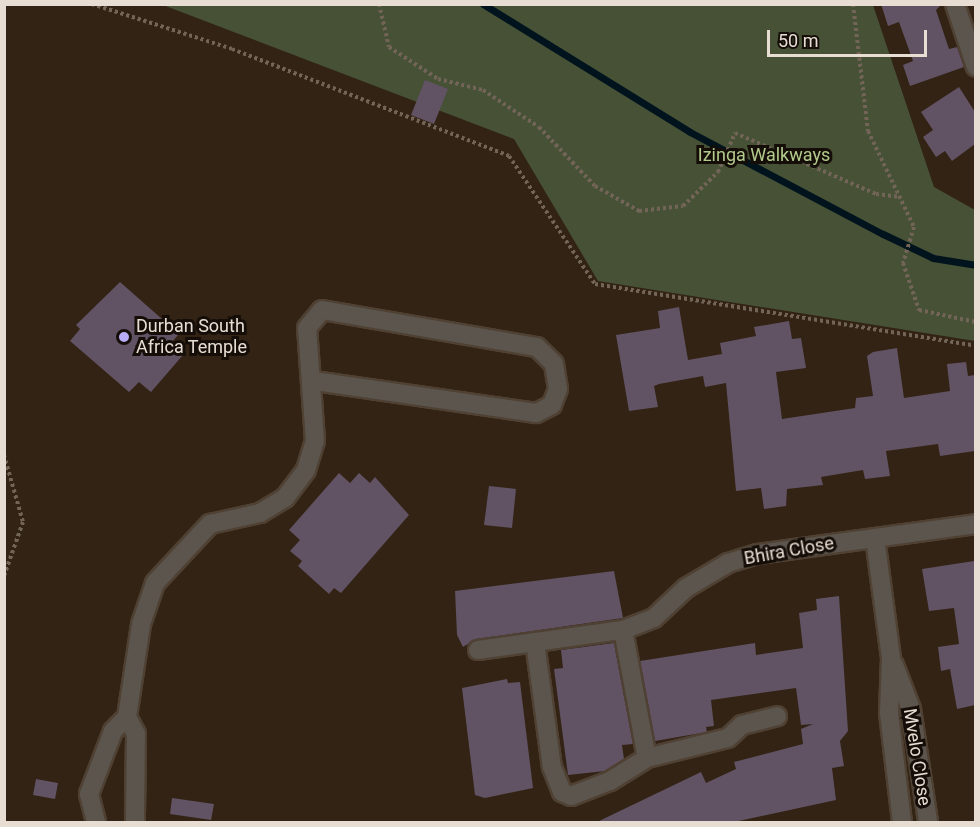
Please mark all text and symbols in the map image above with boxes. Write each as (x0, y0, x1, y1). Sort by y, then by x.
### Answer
scale bar (770, 18, 930, 56)
text: 50 m (778, 30, 818, 51)
park label: Izinga Walkways (698, 144, 830, 166)
place label: Durban South Africa Temple (136, 316, 247, 358)
marker: Durban South Africa Temple (117, 330, 131, 344)
street label: Bhira Close (742, 532, 836, 570)
street label: Mvelo Close (899, 707, 935, 807)

